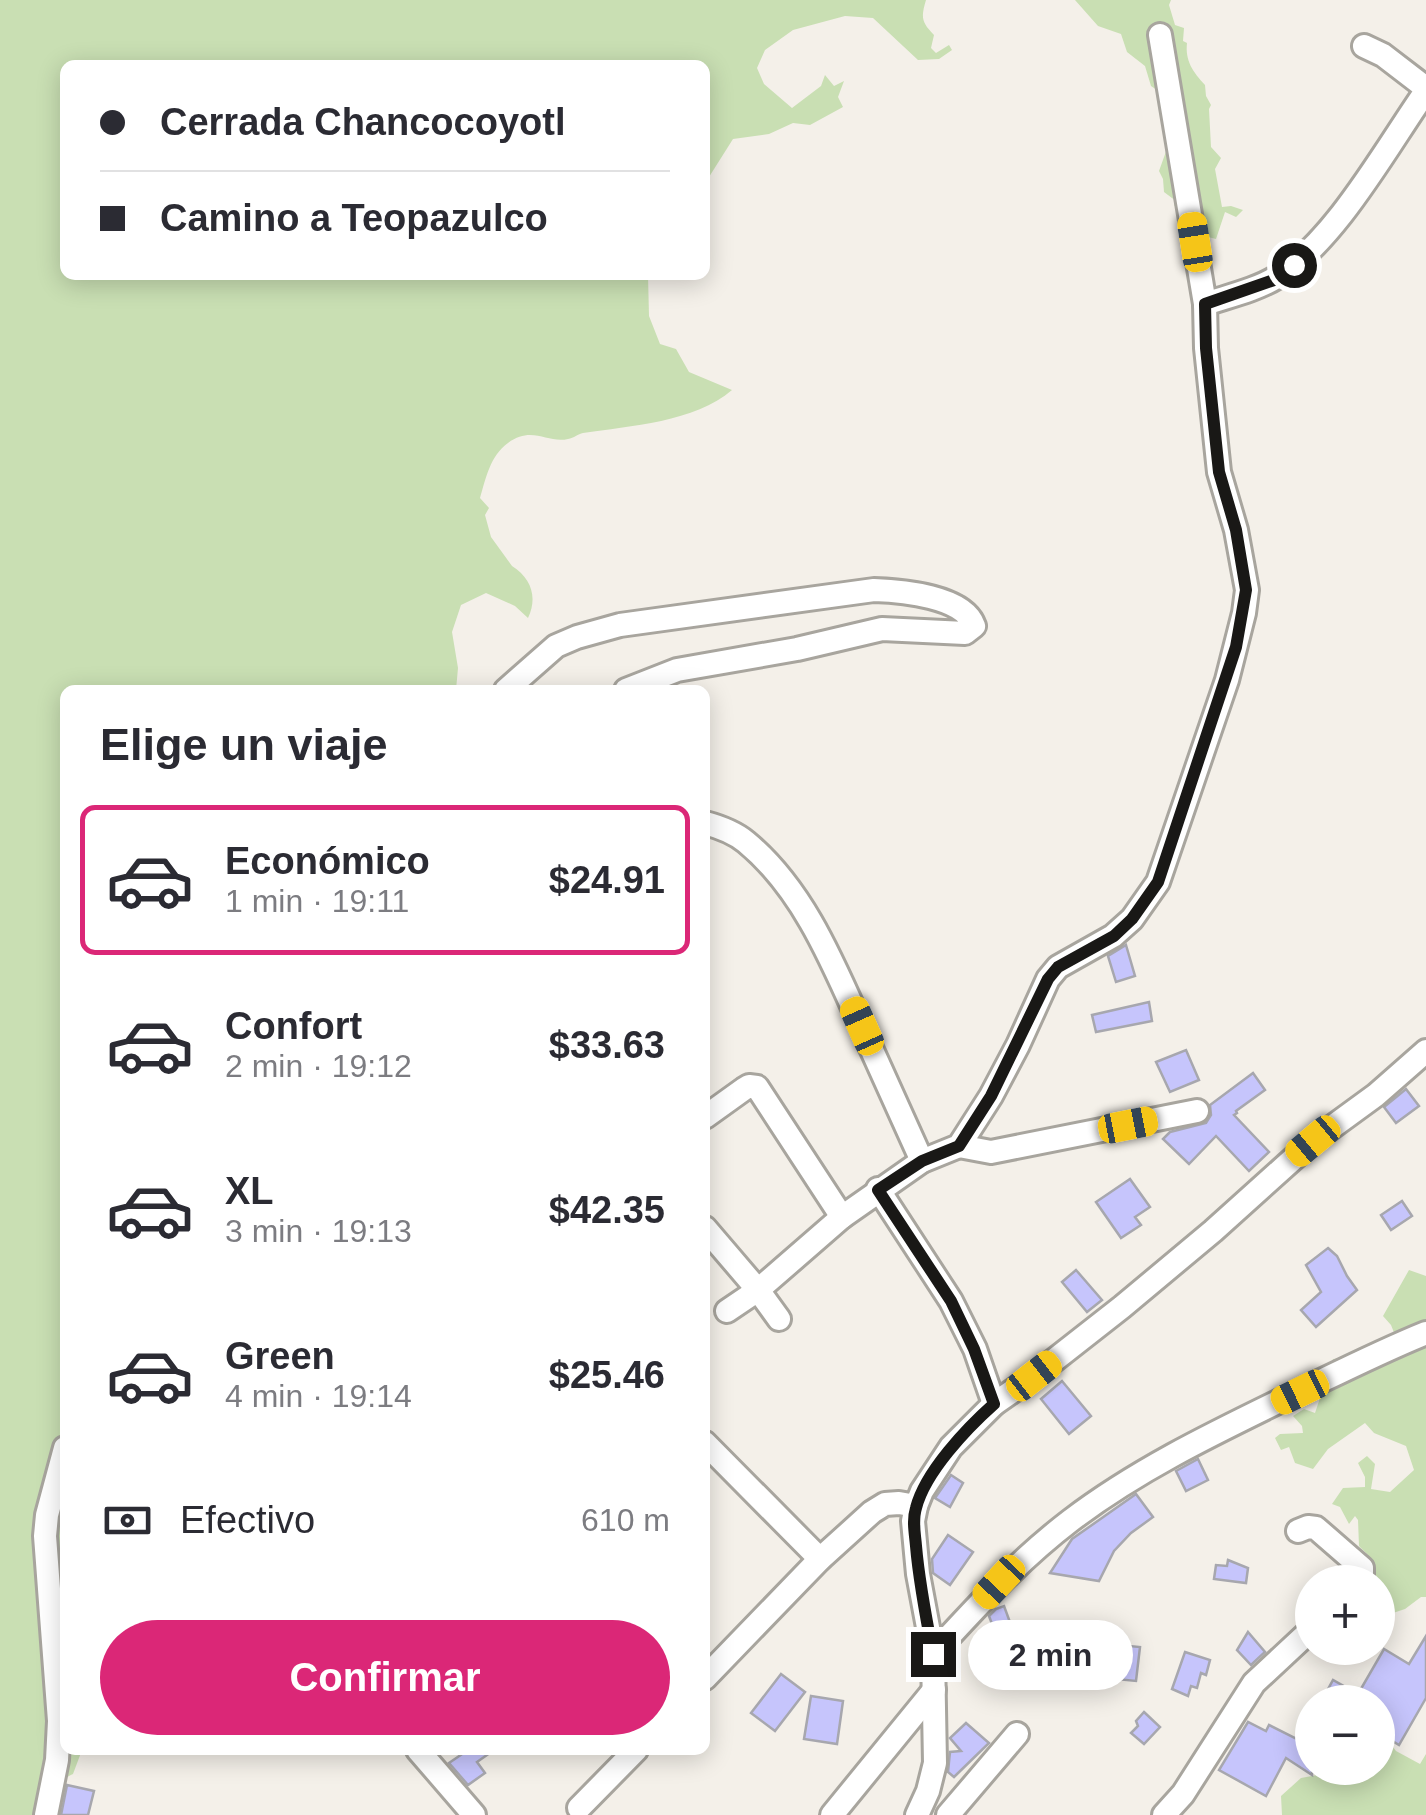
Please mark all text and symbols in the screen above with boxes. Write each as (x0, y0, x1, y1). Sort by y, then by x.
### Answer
text: Cerrada Chancocoyotl (160, 101, 565, 143)
text: Camino a Teopazulco (160, 197, 548, 239)
car (1175, 210, 1215, 274)
route start (1272, 243, 1317, 288)
text: Elige un viaje (100, 719, 388, 770)
icon: car (105, 835, 195, 925)
text: Económico (225, 840, 430, 882)
text: $24.91 (549, 859, 665, 901)
text: 1 min · 19:11 (225, 883, 409, 919)
car (836, 992, 888, 1060)
icon: car (105, 1000, 195, 1090)
text: Confort (225, 1005, 362, 1047)
text: $33.63 (549, 1024, 665, 1066)
text: 2 min · 19:12 (225, 1048, 412, 1084)
car (1096, 1105, 1160, 1145)
car (1280, 1110, 1346, 1172)
icon: car (105, 1165, 195, 1255)
text: XL (225, 1170, 274, 1212)
text: $42.35 (549, 1189, 665, 1231)
text: 3 min · 19:13 (225, 1213, 412, 1249)
icon: car (105, 1330, 195, 1420)
text: Green (225, 1335, 335, 1377)
car (1001, 1346, 1067, 1406)
text: $25.46 (549, 1354, 665, 1396)
car (1266, 1365, 1334, 1419)
text: 4 min · 19:14 (225, 1378, 412, 1414)
icon: cash (100, 1493, 155, 1548)
text: Efectivo (180, 1499, 315, 1541)
text: 610 m (581, 1502, 670, 1538)
car (968, 1550, 1030, 1614)
map controls (1295, 1565, 1395, 1785)
button: + (1295, 1565, 1395, 1665)
callout: 2 min (968, 1619, 1133, 1689)
button: Confirmar (100, 1620, 670, 1735)
route end (911, 1632, 956, 1677)
text: 2 min (1009, 1637, 1092, 1673)
button: − (1295, 1685, 1395, 1785)

